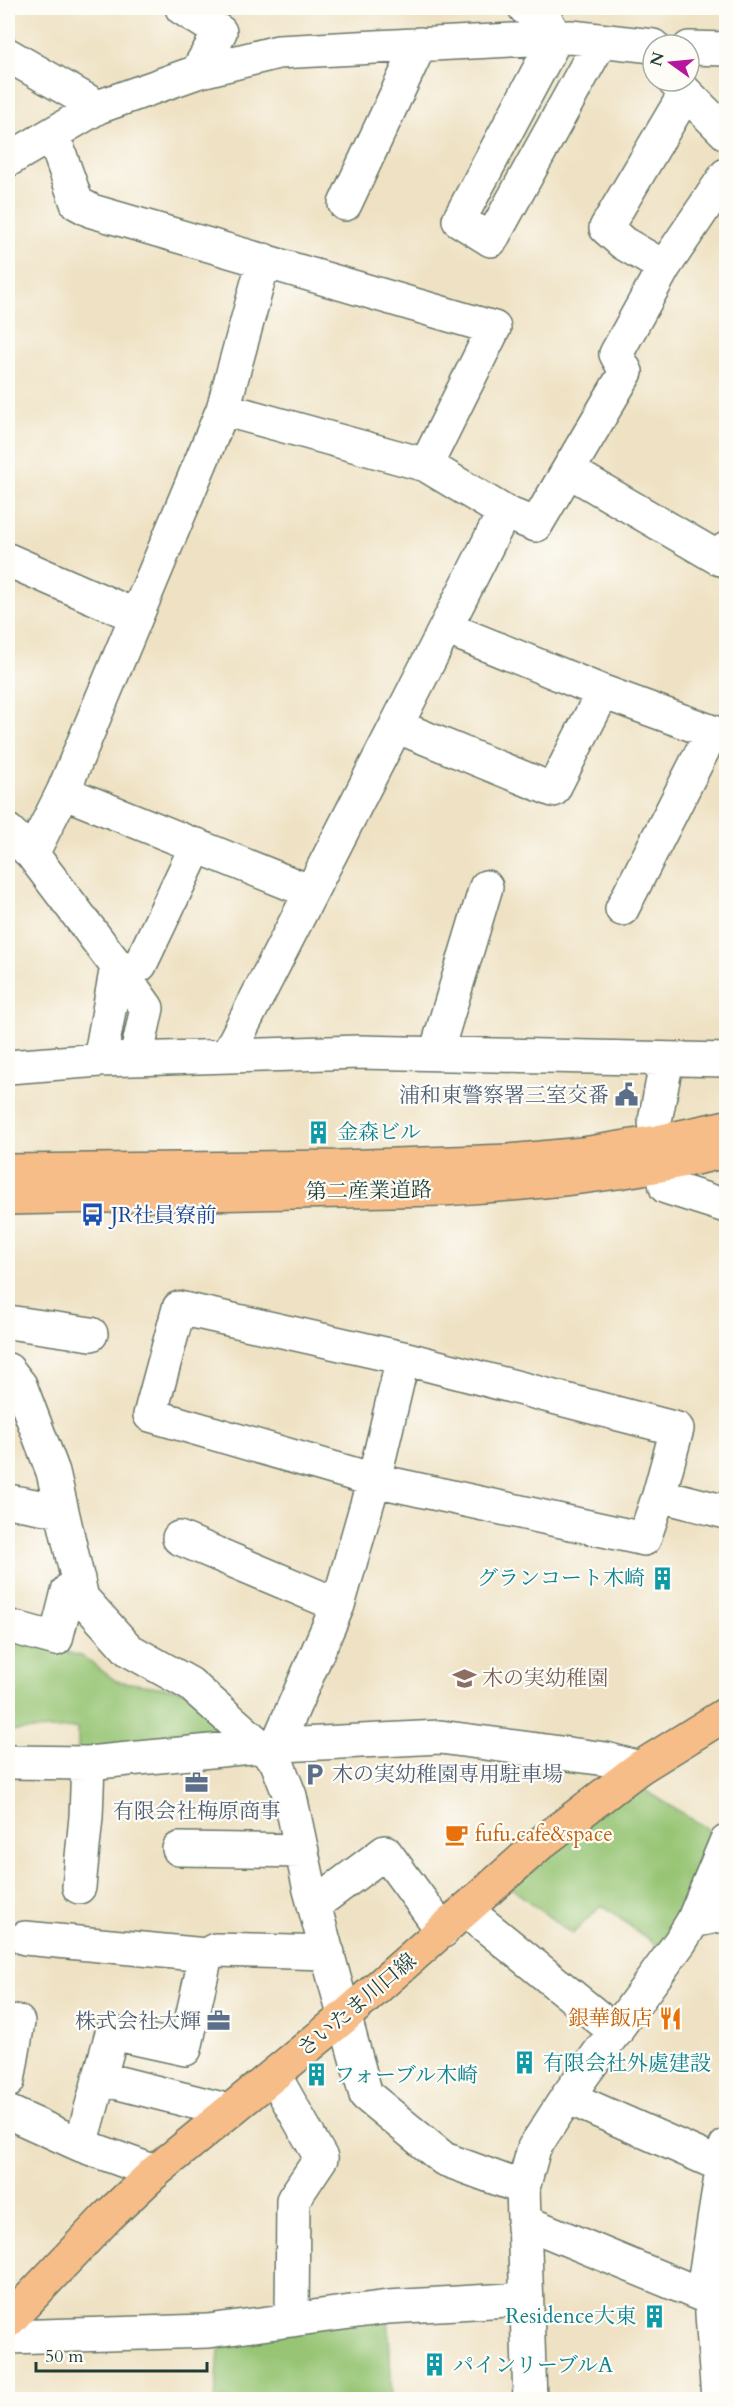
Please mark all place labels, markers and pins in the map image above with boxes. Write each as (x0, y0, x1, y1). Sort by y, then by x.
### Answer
place label: 浦和東警察署三室交番 (399, 1081, 609, 1110)
public building icon: 浦和東警察署三室交番 (614, 1082, 640, 1108)
place label: 金森ビル (337, 1118, 421, 1147)
building icon: 金森ビル (306, 1119, 332, 1145)
place label: JR社員寮前 (108, 1201, 217, 1230)
bus stop icon: JR社員寮前 (80, 1202, 106, 1228)
place label: グランコート木崎 (477, 1564, 645, 1593)
building icon: グランコート木崎 (650, 1565, 676, 1591)
place label: 木の実幼稚園 (482, 1664, 608, 1693)
school or university icon: 木の実幼稚園 (451, 1665, 477, 1691)
place label: 木の実幼稚園専用駐車場 (332, 1760, 563, 1789)
parking icon: 木の実幼稚園専用駐車場 (301, 1761, 327, 1787)
office icon: 有限会社梅原商事 (184, 1770, 210, 1796)
place label: 有限会社梅原商事 (113, 1797, 281, 1826)
place label: fufu.cafe&space (475, 1820, 613, 1849)
cafe icon: fufu.cafe&space (444, 1821, 470, 1847)
place label: 銀華飯店 (568, 2004, 652, 2033)
restaurant icon: 銀華飯店 (657, 2005, 683, 2031)
place label: 株式会社大輝 (75, 2007, 201, 2036)
office icon: 株式会社大輝 (206, 2008, 232, 2034)
place label: 有限会社外處建設 (543, 2049, 711, 2078)
building icon: 有限会社外處建設 (512, 2050, 538, 2076)
place label: フォーブル木崎 (334, 2061, 478, 2090)
building icon: フォーブル木崎 (303, 2062, 329, 2088)
place label: Residence大東 (505, 2302, 636, 2331)
building icon: Residence大東 (641, 2303, 667, 2329)
place label: パインリーブルA (453, 2351, 613, 2380)
building icon: パインリーブルA (422, 2352, 448, 2378)

